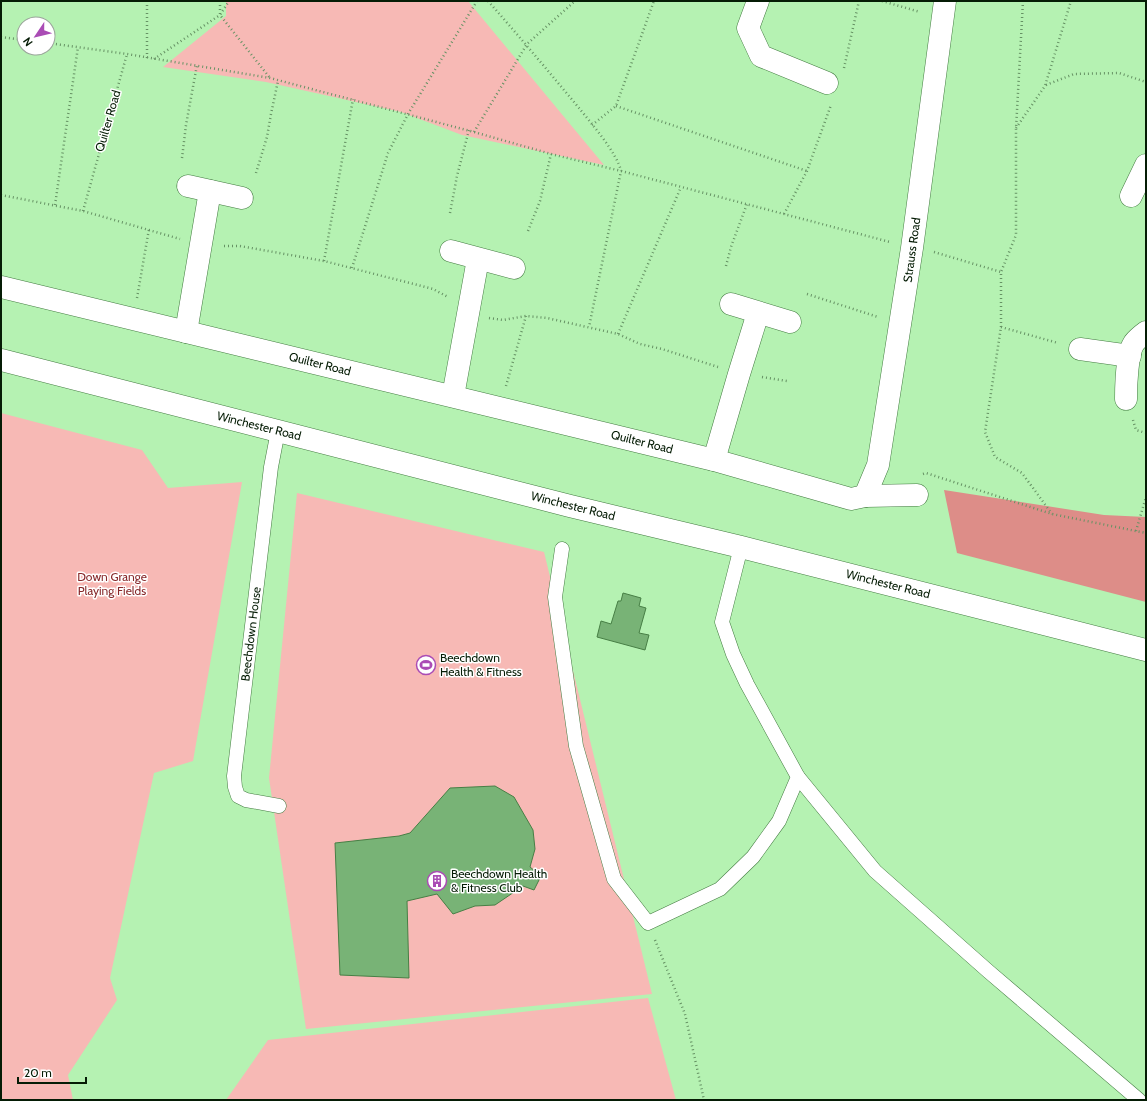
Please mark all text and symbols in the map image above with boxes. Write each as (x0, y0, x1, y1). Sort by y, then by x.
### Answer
north arrow (16, 16, 56, 56)
text: N (20, 35, 36, 49)
street label: Quilter Road (92, 88, 123, 153)
street label: Strauss Road (900, 217, 923, 283)
street label: Quilter Road (288, 349, 353, 378)
street label: Winchester Road (215, 408, 303, 443)
street label: Quilter Road (610, 427, 675, 456)
street label: Winchester Road (529, 488, 617, 523)
street label: Winchester Road (844, 566, 932, 601)
park label: Down Grange Playing Fields (77, 569, 147, 598)
street label: Beechdown House (237, 586, 264, 682)
place label: Beechdown Health & Fitness (440, 650, 522, 679)
sports icon: Beechdown Health & Fitness (415, 654, 437, 676)
place label: Beechdown Health & Fitness Club (451, 866, 547, 895)
building icon: Beechdown Health & Fitness Club (426, 870, 448, 892)
scale bar (18, 1059, 86, 1085)
text: 20 m (24, 1065, 52, 1080)

